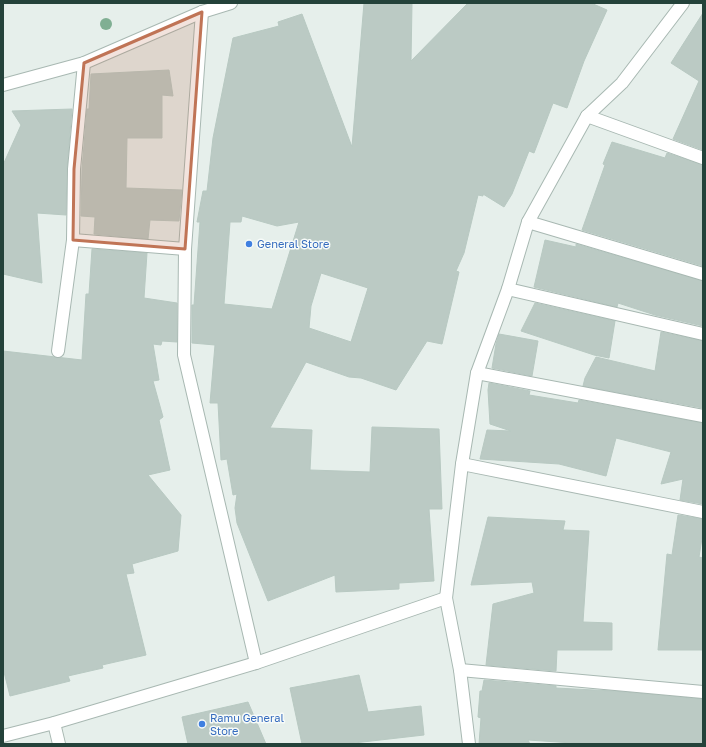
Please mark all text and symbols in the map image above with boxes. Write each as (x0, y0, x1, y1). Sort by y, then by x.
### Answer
place label: General Store (257, 237, 329, 250)
marker: General Store (244, 239, 254, 249)
place label: Ramu General Store (210, 711, 284, 737)
marker: Ramu General Store (197, 719, 207, 729)

